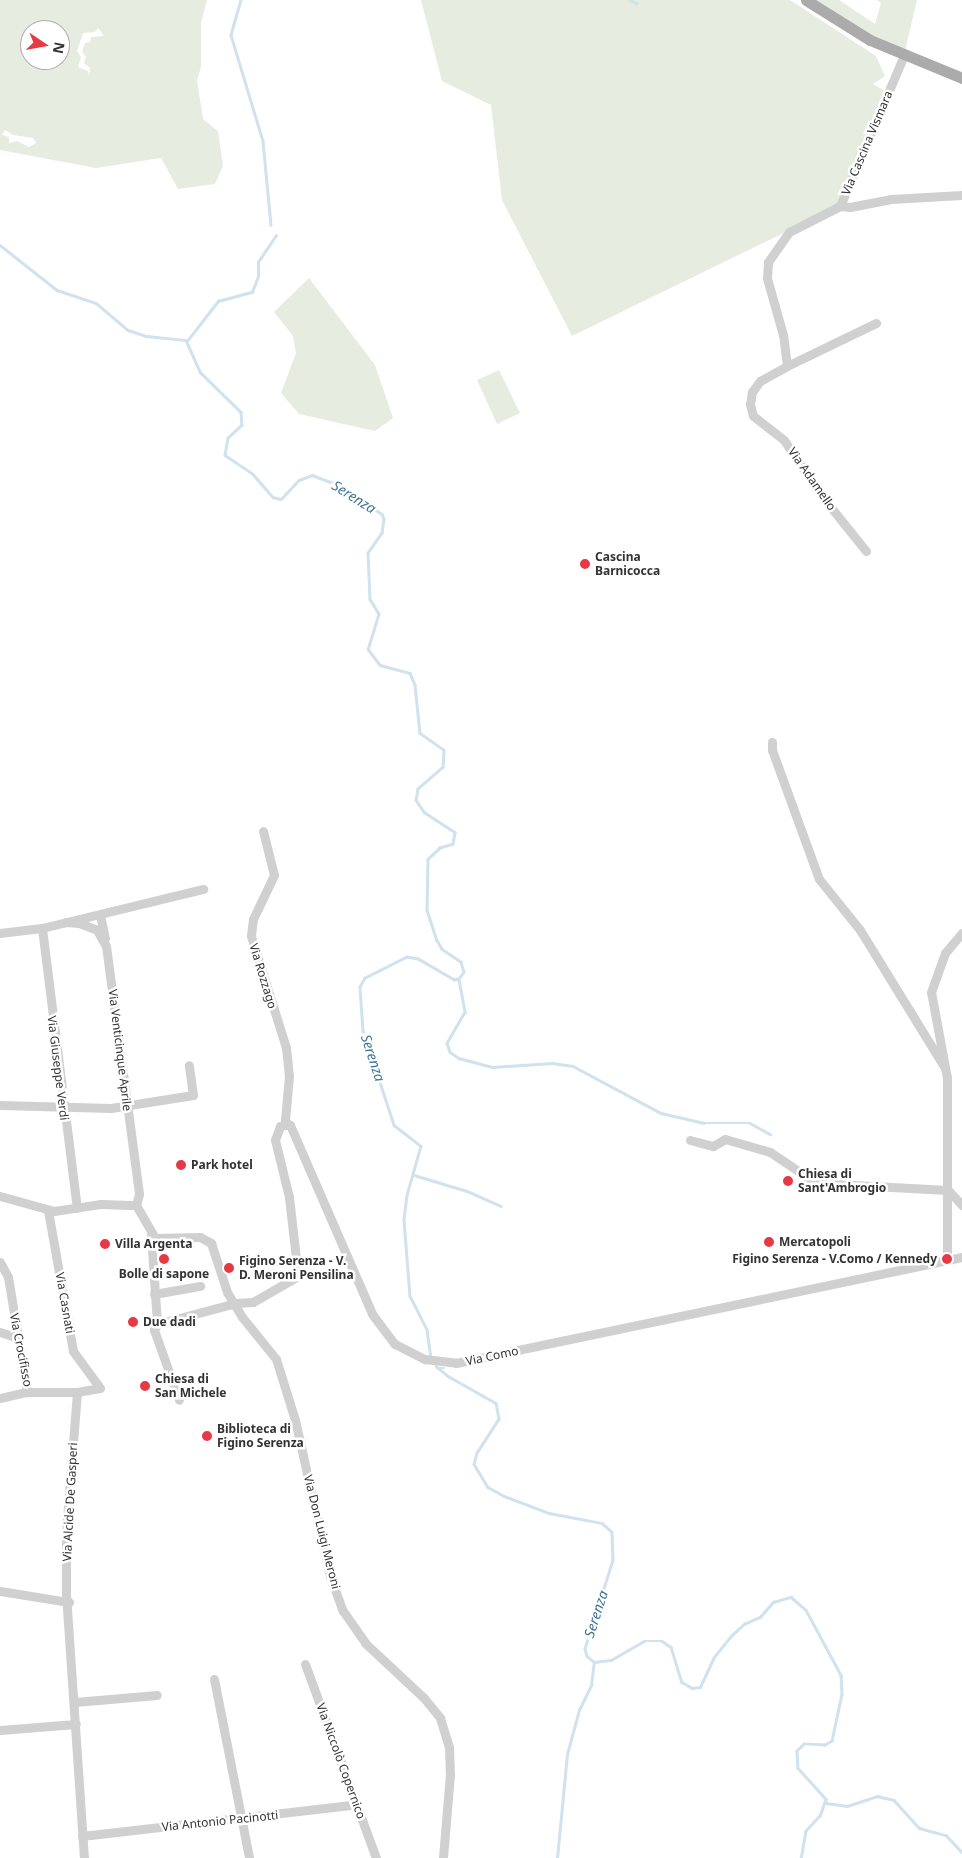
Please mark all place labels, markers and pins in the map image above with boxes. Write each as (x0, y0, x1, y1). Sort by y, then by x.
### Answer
place label: Cascina Barnicocca (595, 550, 660, 578)
marker: Cascina Barnicocca (579, 558, 591, 570)
place label: Park hotel (191, 1158, 253, 1172)
marker: Park hotel (175, 1159, 187, 1171)
place label: Chiesa di Sant'Ambrogio (798, 1167, 886, 1195)
marker: Chiesa di Sant'Ambrogio (782, 1175, 794, 1187)
place label: Mercatopoli (779, 1235, 851, 1249)
marker: Mercatopoli (763, 1236, 775, 1248)
place label: Villa Argenta (115, 1237, 192, 1251)
marker: Villa Argenta (99, 1238, 111, 1250)
place label: Figino Serenza - V.Como / Kennedy (732, 1252, 937, 1266)
marker: Bolle di sapone (158, 1253, 170, 1265)
marker: Figino Serenza - V.Como / Kennedy (941, 1253, 953, 1265)
place label: Figino Serenza - V. D. Meroni Pensilina (239, 1254, 354, 1282)
marker: Figino Serenza - V. D. Meroni Pensilina (223, 1262, 235, 1274)
place label: Bolle di sapone (119, 1267, 209, 1281)
place label: Due dadi (143, 1315, 196, 1329)
marker: Due dadi (127, 1316, 139, 1328)
place label: Chiesa di San Michele (155, 1372, 227, 1400)
marker: Chiesa di San Michele (139, 1380, 151, 1392)
place label: Biblioteca di Figino Serenza (217, 1422, 304, 1450)
marker: Biblioteca di Figino Serenza (201, 1430, 213, 1442)

